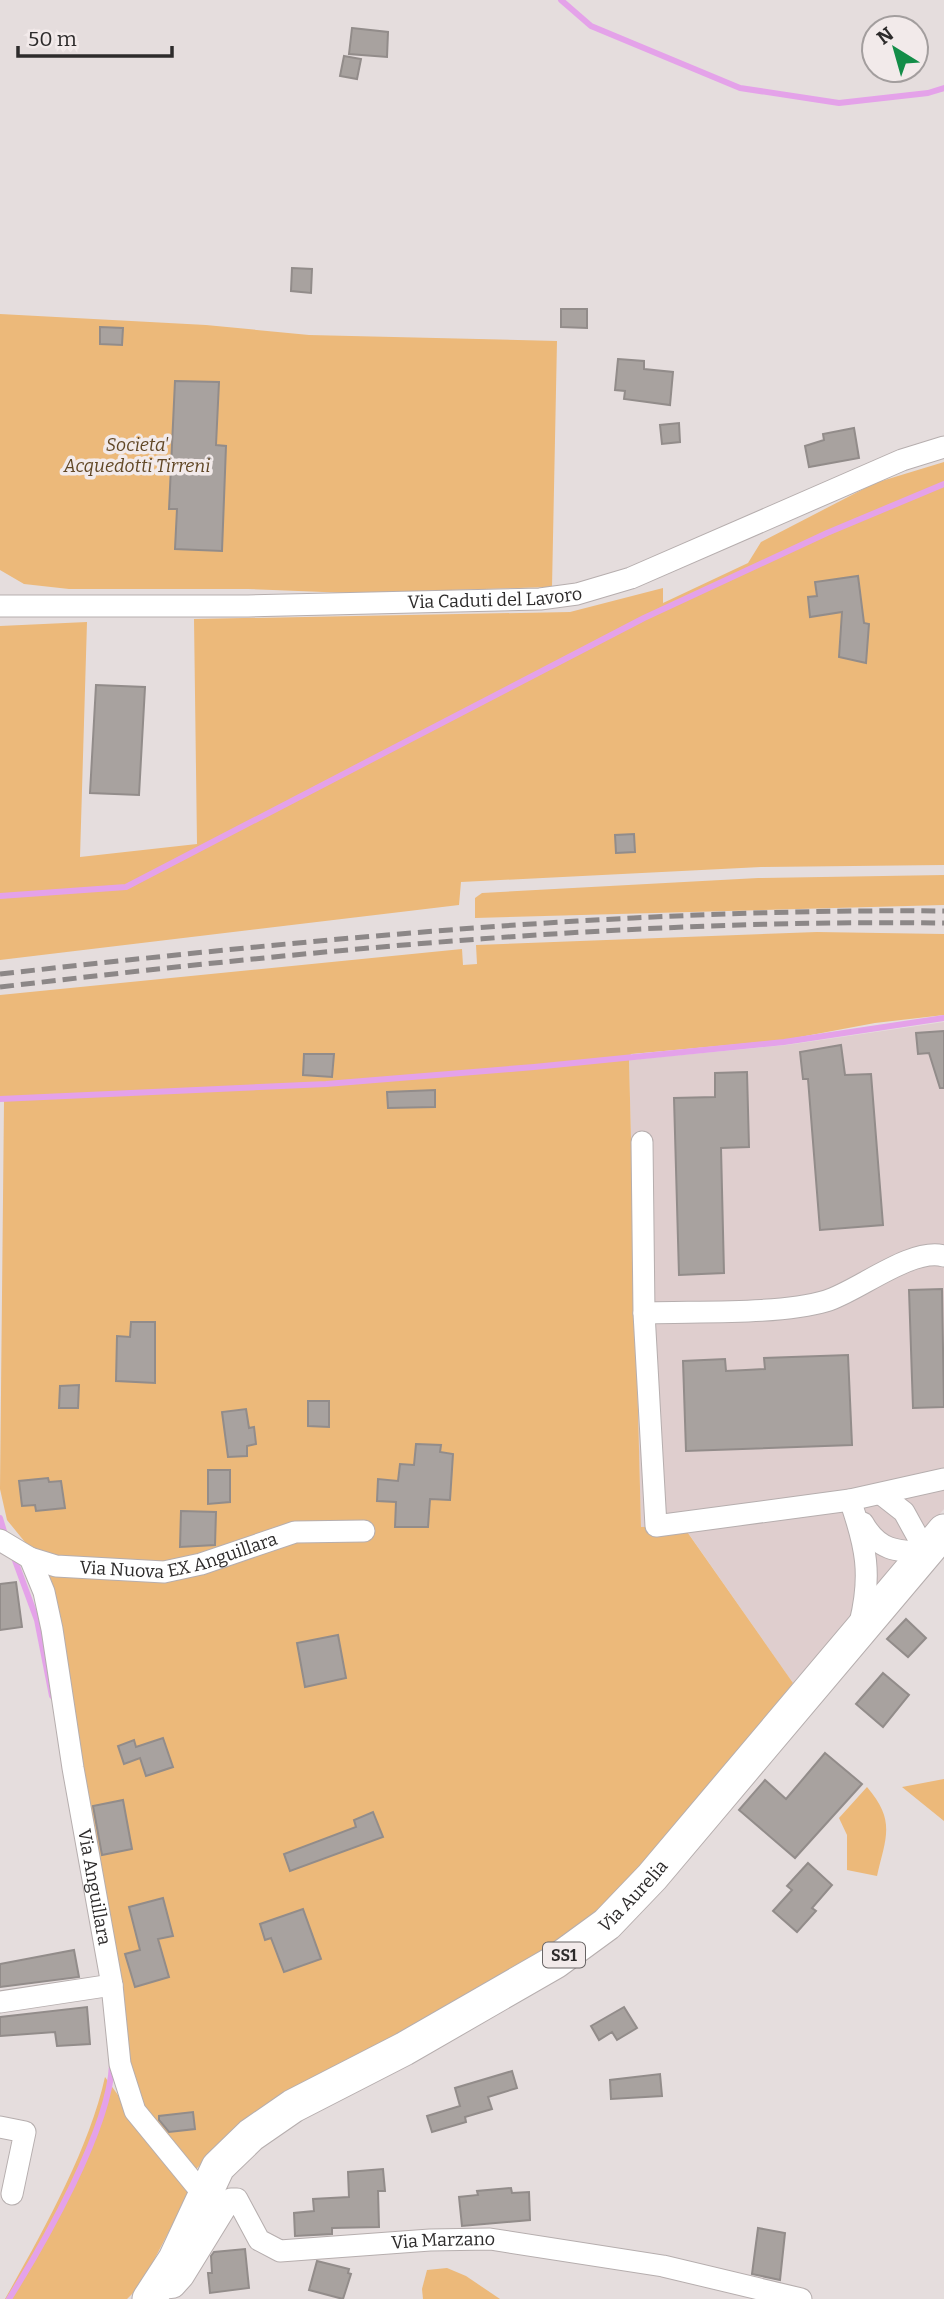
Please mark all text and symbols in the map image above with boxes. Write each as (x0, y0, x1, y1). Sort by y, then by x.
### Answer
scale bar (18, 14, 172, 58)
north arrow (860, 14, 930, 84)
text: N (872, 22, 898, 49)
text: 50 m (28, 26, 77, 52)
park label: Societa' Acquedotti Tirreni (63, 434, 210, 477)
street label: Via Caduti del Lavoro (407, 582, 583, 613)
street label: Via Nuova EX Anguillara (79, 1528, 280, 1583)
street label: Via Anguillara (73, 1827, 116, 1947)
street label: Via Aurelia (595, 1855, 673, 1937)
road number: SS1 (543, 1942, 585, 1968)
street label: Via Marzano (390, 2227, 497, 2254)

